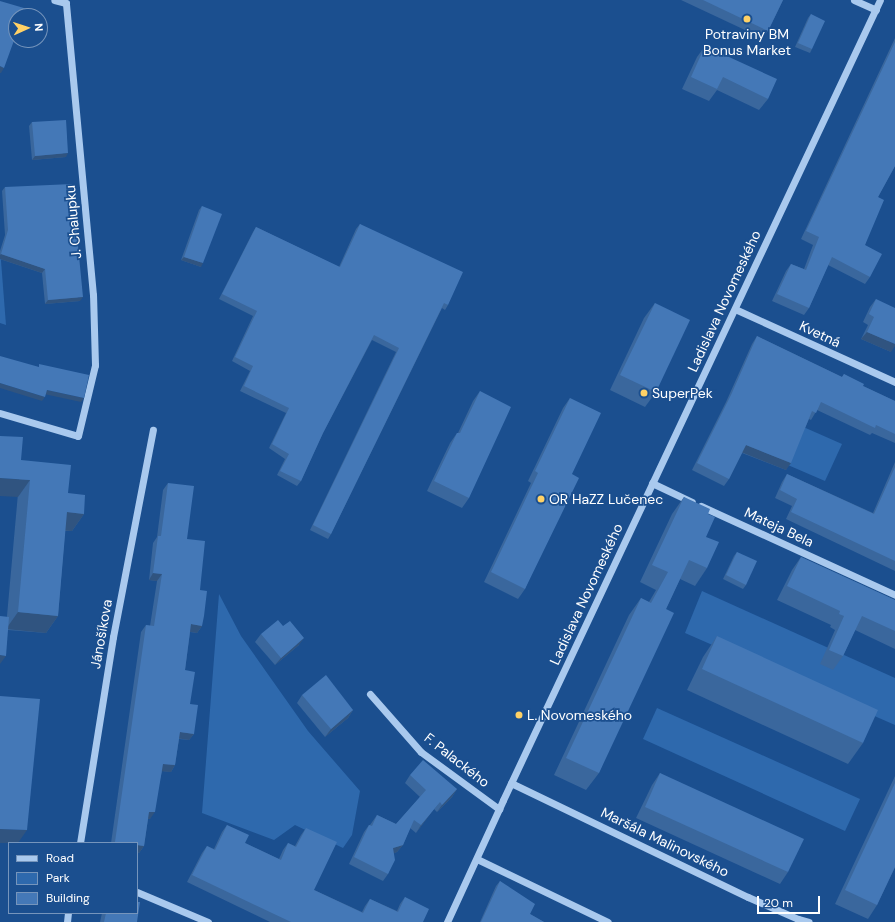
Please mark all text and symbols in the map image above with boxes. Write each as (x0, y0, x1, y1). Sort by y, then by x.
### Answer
north arrow (8, 8, 48, 48)
marker: Potraviny BM Bonus Market (742, 14, 752, 24)
text: N (32, 23, 46, 32)
place label: Potraviny BM Bonus Market (703, 26, 791, 58)
street label: J. Chalupku (61, 184, 85, 260)
street label: Ladislava Novomeského (684, 228, 764, 374)
street label: Kvetná (797, 317, 843, 351)
place label: SuperPek (652, 385, 713, 401)
marker: SuperPek (639, 388, 649, 398)
place label: OR HaZZ Lučenec (549, 491, 663, 507)
marker: OR HaZZ Lučenec (536, 494, 546, 504)
street label: Mateja Bela (742, 504, 816, 550)
street label: Ladislava Novomeského (546, 521, 626, 667)
street label: Jánošíkova (87, 598, 115, 670)
place label: L. Novomeského (527, 707, 632, 723)
marker: L. Novomeského (514, 710, 524, 720)
street label: F. Palackého (421, 729, 493, 791)
street label: Maršála Malinovského (598, 804, 732, 880)
legend (8, 842, 138, 914)
text: Road (46, 850, 74, 866)
text: Park (46, 870, 70, 886)
scale bar (759, 888, 822, 914)
text: Building (46, 890, 90, 906)
text: 20 m (764, 895, 793, 911)

